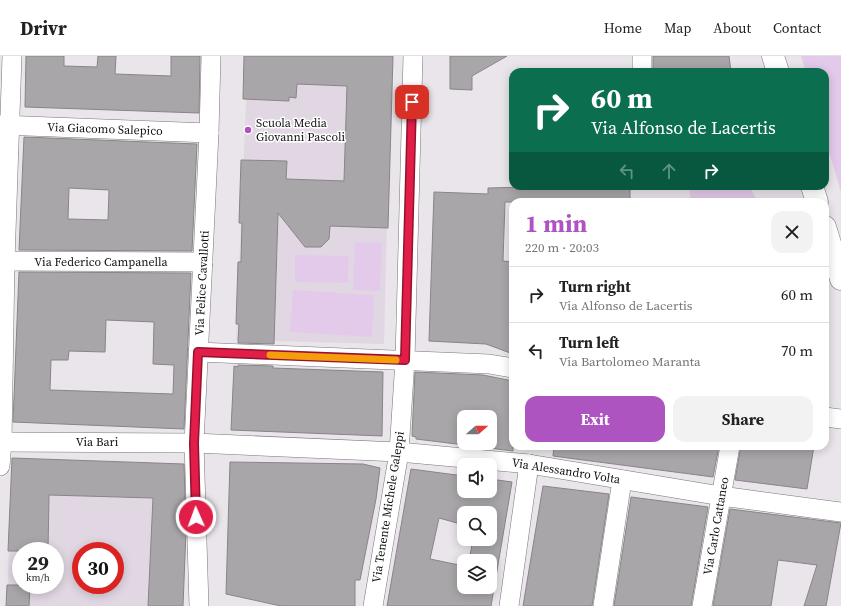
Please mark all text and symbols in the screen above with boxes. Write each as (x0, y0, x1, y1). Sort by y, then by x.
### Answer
text: Drivr (20, 15, 67, 41)
text: Home (604, 18, 642, 38)
text: Map (664, 18, 691, 38)
text: About (713, 18, 751, 38)
text: Contact (773, 18, 821, 38)
text: 60 m (591, 79, 653, 117)
icon: right (525, 84, 577, 136)
pin (395, 85, 429, 119)
icon: arrive (401, 91, 423, 113)
place label: Scuola Media Giovanni Pascoli (256, 115, 345, 145)
text: Via Alfonso de Lacertis (591, 115, 776, 140)
street label: Via Giacomo Salepico (47, 119, 163, 139)
marker: Scuola Media Giovanni Pascoli (243, 125, 253, 135)
icon: left (616, 160, 638, 182)
icon: ahead (658, 160, 680, 182)
icon: right (700, 160, 722, 182)
text: 1 min (525, 207, 587, 240)
button: close (771, 211, 813, 253)
street label: Via Felice Cavallotti (191, 230, 213, 336)
text: 220 m · 20:03 (525, 239, 599, 256)
street label: Via Federico Campanella (34, 254, 169, 270)
text: Turn right (559, 276, 631, 297)
icon: right (525, 284, 547, 306)
text: 60 m (781, 284, 813, 305)
text: Via Alfonso de Lacertis (559, 297, 692, 314)
text: Turn left (559, 332, 619, 353)
icon: left (525, 340, 547, 362)
text: 70 m (781, 340, 813, 361)
text: Via Bartolomeo Maranta (559, 353, 701, 370)
button: Exit (525, 396, 665, 442)
button: Share (673, 396, 813, 442)
north arrow (457, 410, 497, 450)
map controls (457, 410, 497, 594)
street label: Via Tenente Michele Galeppi (368, 430, 408, 584)
street label: Via Bari (76, 434, 119, 450)
street label: Via Alessandro Volta (511, 455, 622, 488)
button: sound (457, 458, 497, 498)
street label: Via Carlo Cattaneo (699, 475, 733, 576)
position arrow (175, 496, 217, 538)
button: search (457, 506, 497, 546)
speed limit sign: 30 (72, 542, 124, 594)
text: 29 (27, 549, 49, 577)
button: layers (457, 554, 497, 594)
text: km/h (26, 571, 50, 584)

